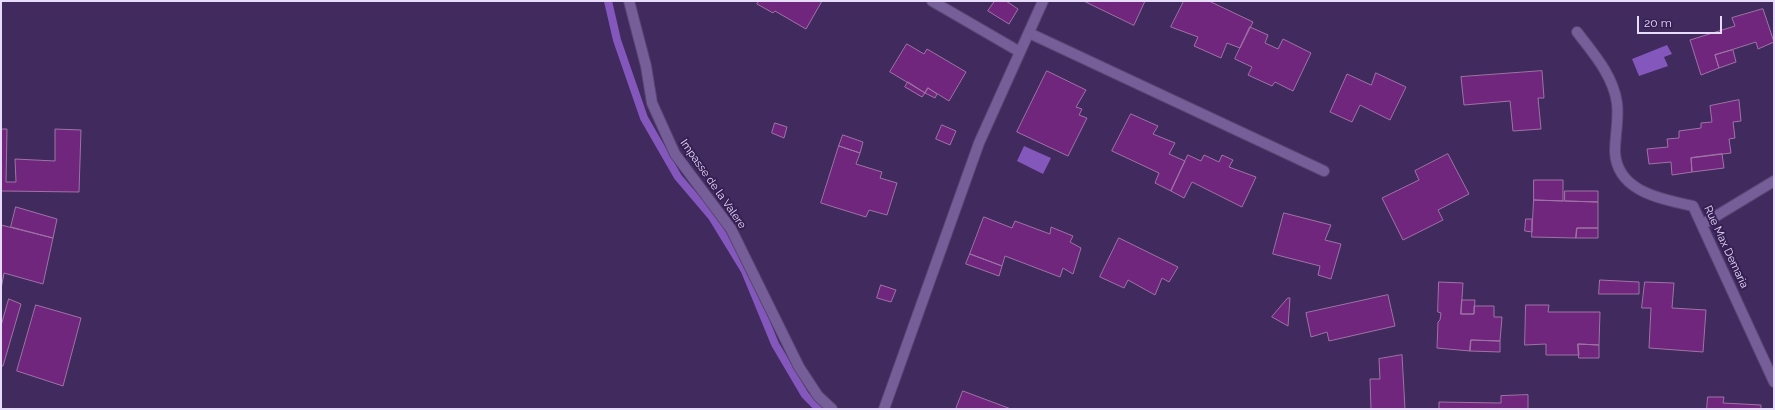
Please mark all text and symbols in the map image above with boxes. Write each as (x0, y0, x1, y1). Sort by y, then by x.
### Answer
scale bar (1639, 8, 1724, 34)
text: 20 m (1644, 16, 1672, 30)
street label: Impasse de la Valere (677, 137, 749, 231)
street label: Rue Max Demaria (1701, 204, 1751, 290)

